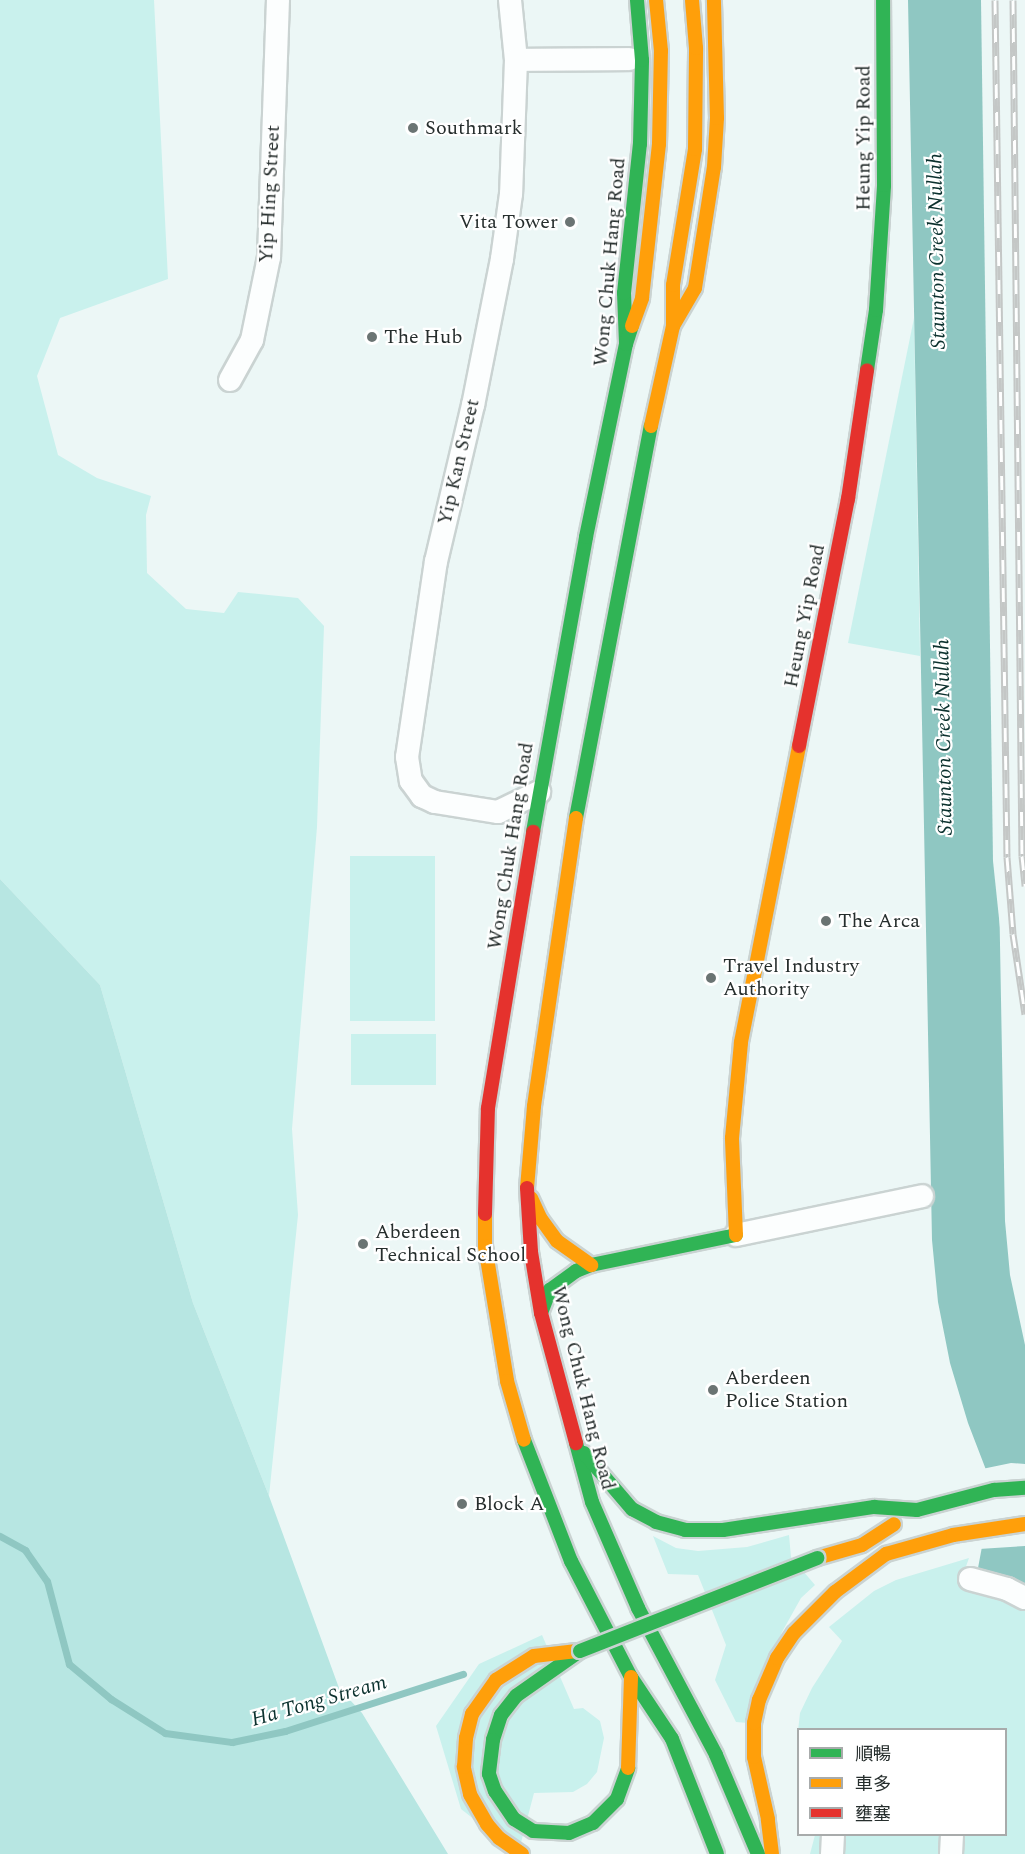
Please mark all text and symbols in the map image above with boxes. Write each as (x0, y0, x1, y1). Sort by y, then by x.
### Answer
street label: Heung Yip Road (852, 65, 876, 211)
place label: Southmark (425, 116, 523, 140)
marker: Southmark (406, 121, 420, 135)
street label: Yip Hing Street (254, 124, 286, 264)
water label: Staunton Creek Nullah (923, 153, 951, 349)
street label: Wong Chuk Hang Road (589, 157, 631, 367)
place label: Vita Tower (459, 210, 558, 234)
marker: Vita Tower (563, 215, 577, 229)
place label: The Hub (384, 325, 462, 349)
marker: The Hub (365, 330, 379, 344)
street label: Yip Kan Street (433, 397, 485, 527)
street label: Heung Yip Road (779, 542, 831, 690)
water label: Staunton Creek Nullah (930, 639, 958, 835)
street label: Wong Chuk Hang Road (483, 741, 539, 951)
place label: The Arca (838, 909, 920, 933)
marker: The Arca (819, 914, 833, 928)
place label: Travel Industry Authority (723, 954, 859, 1001)
marker: Travel Industry Authority (704, 971, 718, 985)
place label: Aberdeen Technical School (375, 1220, 526, 1267)
marker: Aberdeen Technical School (356, 1237, 370, 1251)
street label: Wong Chuk Hang Road (546, 1283, 620, 1493)
place label: Aberdeen Police Station (725, 1366, 848, 1413)
marker: Aberdeen Police Station (706, 1383, 720, 1397)
place label: Block A (474, 1492, 544, 1516)
marker: Block A (455, 1497, 469, 1511)
water label: Ha Tong Stream (248, 1670, 390, 1732)
legend (797, 1728, 1007, 1836)
text: 順暢 (855, 1741, 891, 1768)
text: 車多 (855, 1771, 891, 1798)
text: 壅塞 (855, 1801, 891, 1828)

